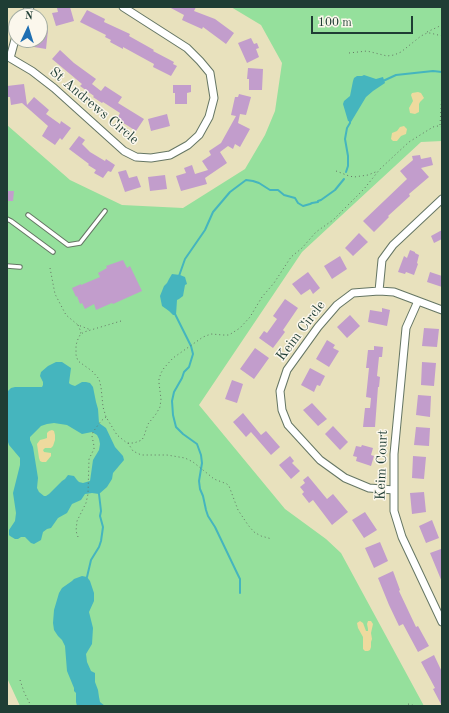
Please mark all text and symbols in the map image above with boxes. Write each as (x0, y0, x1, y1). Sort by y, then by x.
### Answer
north arrow (8, 8, 48, 48)
scale bar (313, 8, 415, 34)
text: N (24, 11, 33, 22)
text: 100 m (318, 17, 352, 29)
street label: St Andrews Circle (46, 64, 142, 148)
street label: Keim Circle (273, 298, 329, 364)
street label: Keim Court (372, 430, 392, 500)

